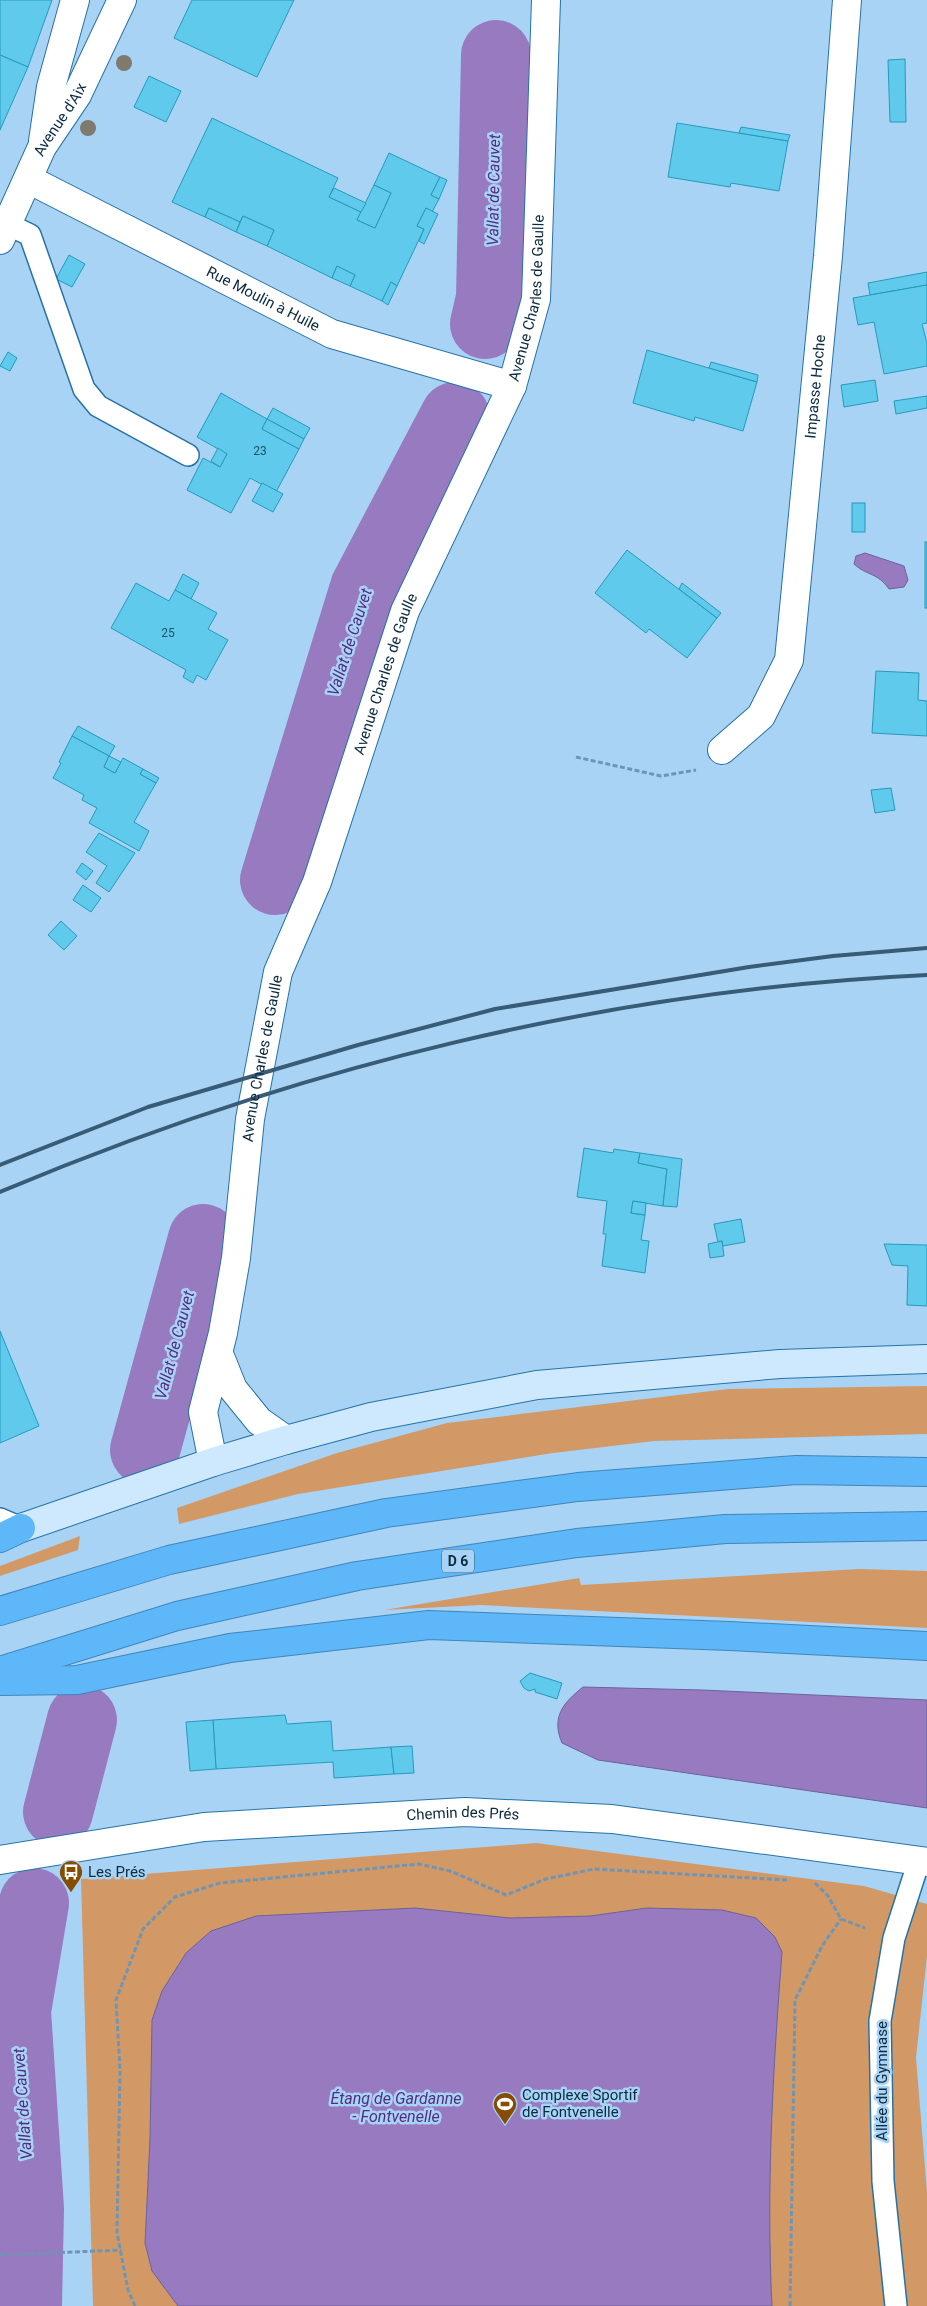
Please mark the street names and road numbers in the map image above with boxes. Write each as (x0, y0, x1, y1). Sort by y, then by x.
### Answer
street label: Avenue d'Aix (30, 80, 91, 159)
street label: Avenue Charles de Gaulle (505, 214, 548, 383)
street label: Rue Moulin à Huile (204, 263, 323, 335)
street label: Impasse Hoche (801, 334, 829, 439)
street label: Avenue Charles de Gaulle (350, 590, 421, 757)
street label: Avenue Charles de Gaulle (239, 973, 286, 1143)
road number: D 6 (442, 1550, 474, 1572)
street label: Chemin des Prés (406, 1803, 520, 1824)
street label: Allée du Gymnase (873, 2021, 891, 2141)

